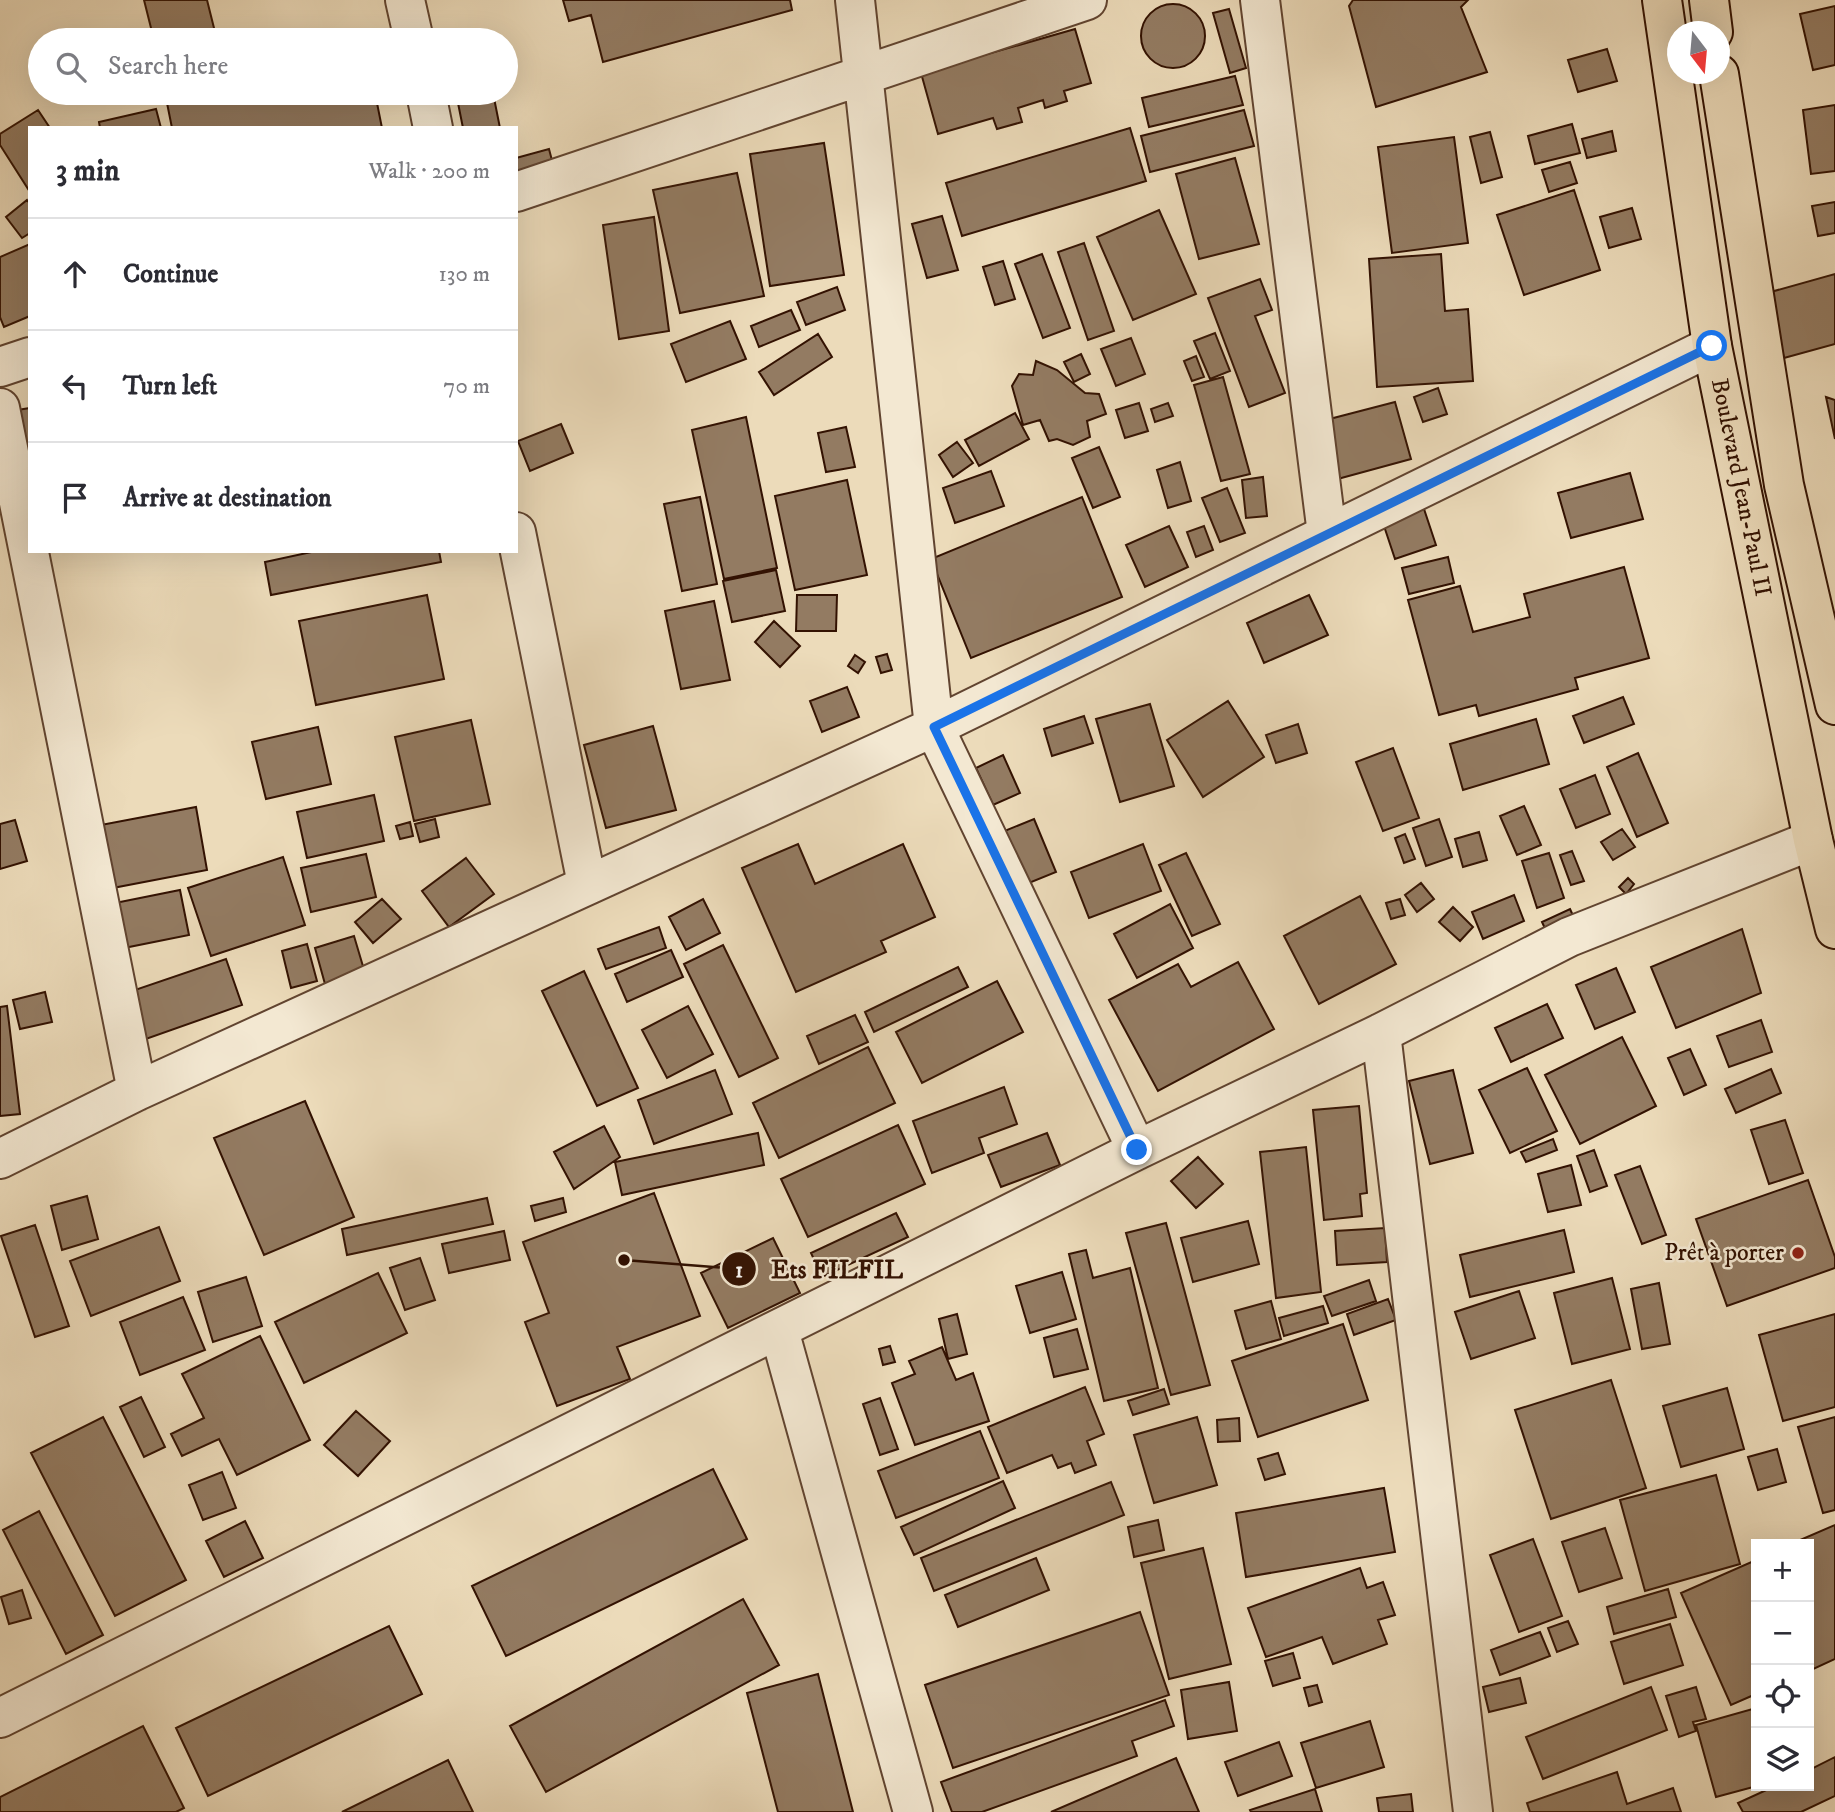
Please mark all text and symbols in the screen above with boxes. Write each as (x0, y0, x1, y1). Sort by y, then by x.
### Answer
north arrow (1667, 21, 1730, 84)
search box (28, 28, 518, 105)
icon: search (52, 48, 90, 86)
text: Search here (108, 50, 228, 83)
text: 3 min (56, 153, 120, 190)
text: Walk · 200 m (369, 157, 490, 186)
icon: ahead (56, 255, 94, 293)
text: Continue (123, 258, 218, 291)
text: 130 m (438, 260, 490, 289)
route start (1696, 330, 1727, 361)
icon: left (56, 367, 94, 405)
text: Turn left (123, 370, 217, 403)
text: 70 m (443, 372, 490, 401)
street label: Boulevard Jean-Paul II (1704, 376, 1778, 599)
icon: arrive (56, 479, 94, 517)
text: Arrive at destination (123, 482, 332, 515)
route end (1121, 1134, 1152, 1165)
place label: Prêt à porter (1664, 1238, 1784, 1268)
marker: Prêt à porter (1790, 1245, 1806, 1261)
callout: Ets FILFIL (722, 1246, 917, 1293)
text: Ets FILFIL (771, 1254, 903, 1287)
text: 1 (735, 1258, 743, 1284)
map controls (1751, 1539, 1814, 1791)
button: + (1751, 1539, 1814, 1602)
button: − (1751, 1602, 1814, 1665)
button: locate (1751, 1665, 1814, 1728)
button: layers (1751, 1728, 1814, 1791)

